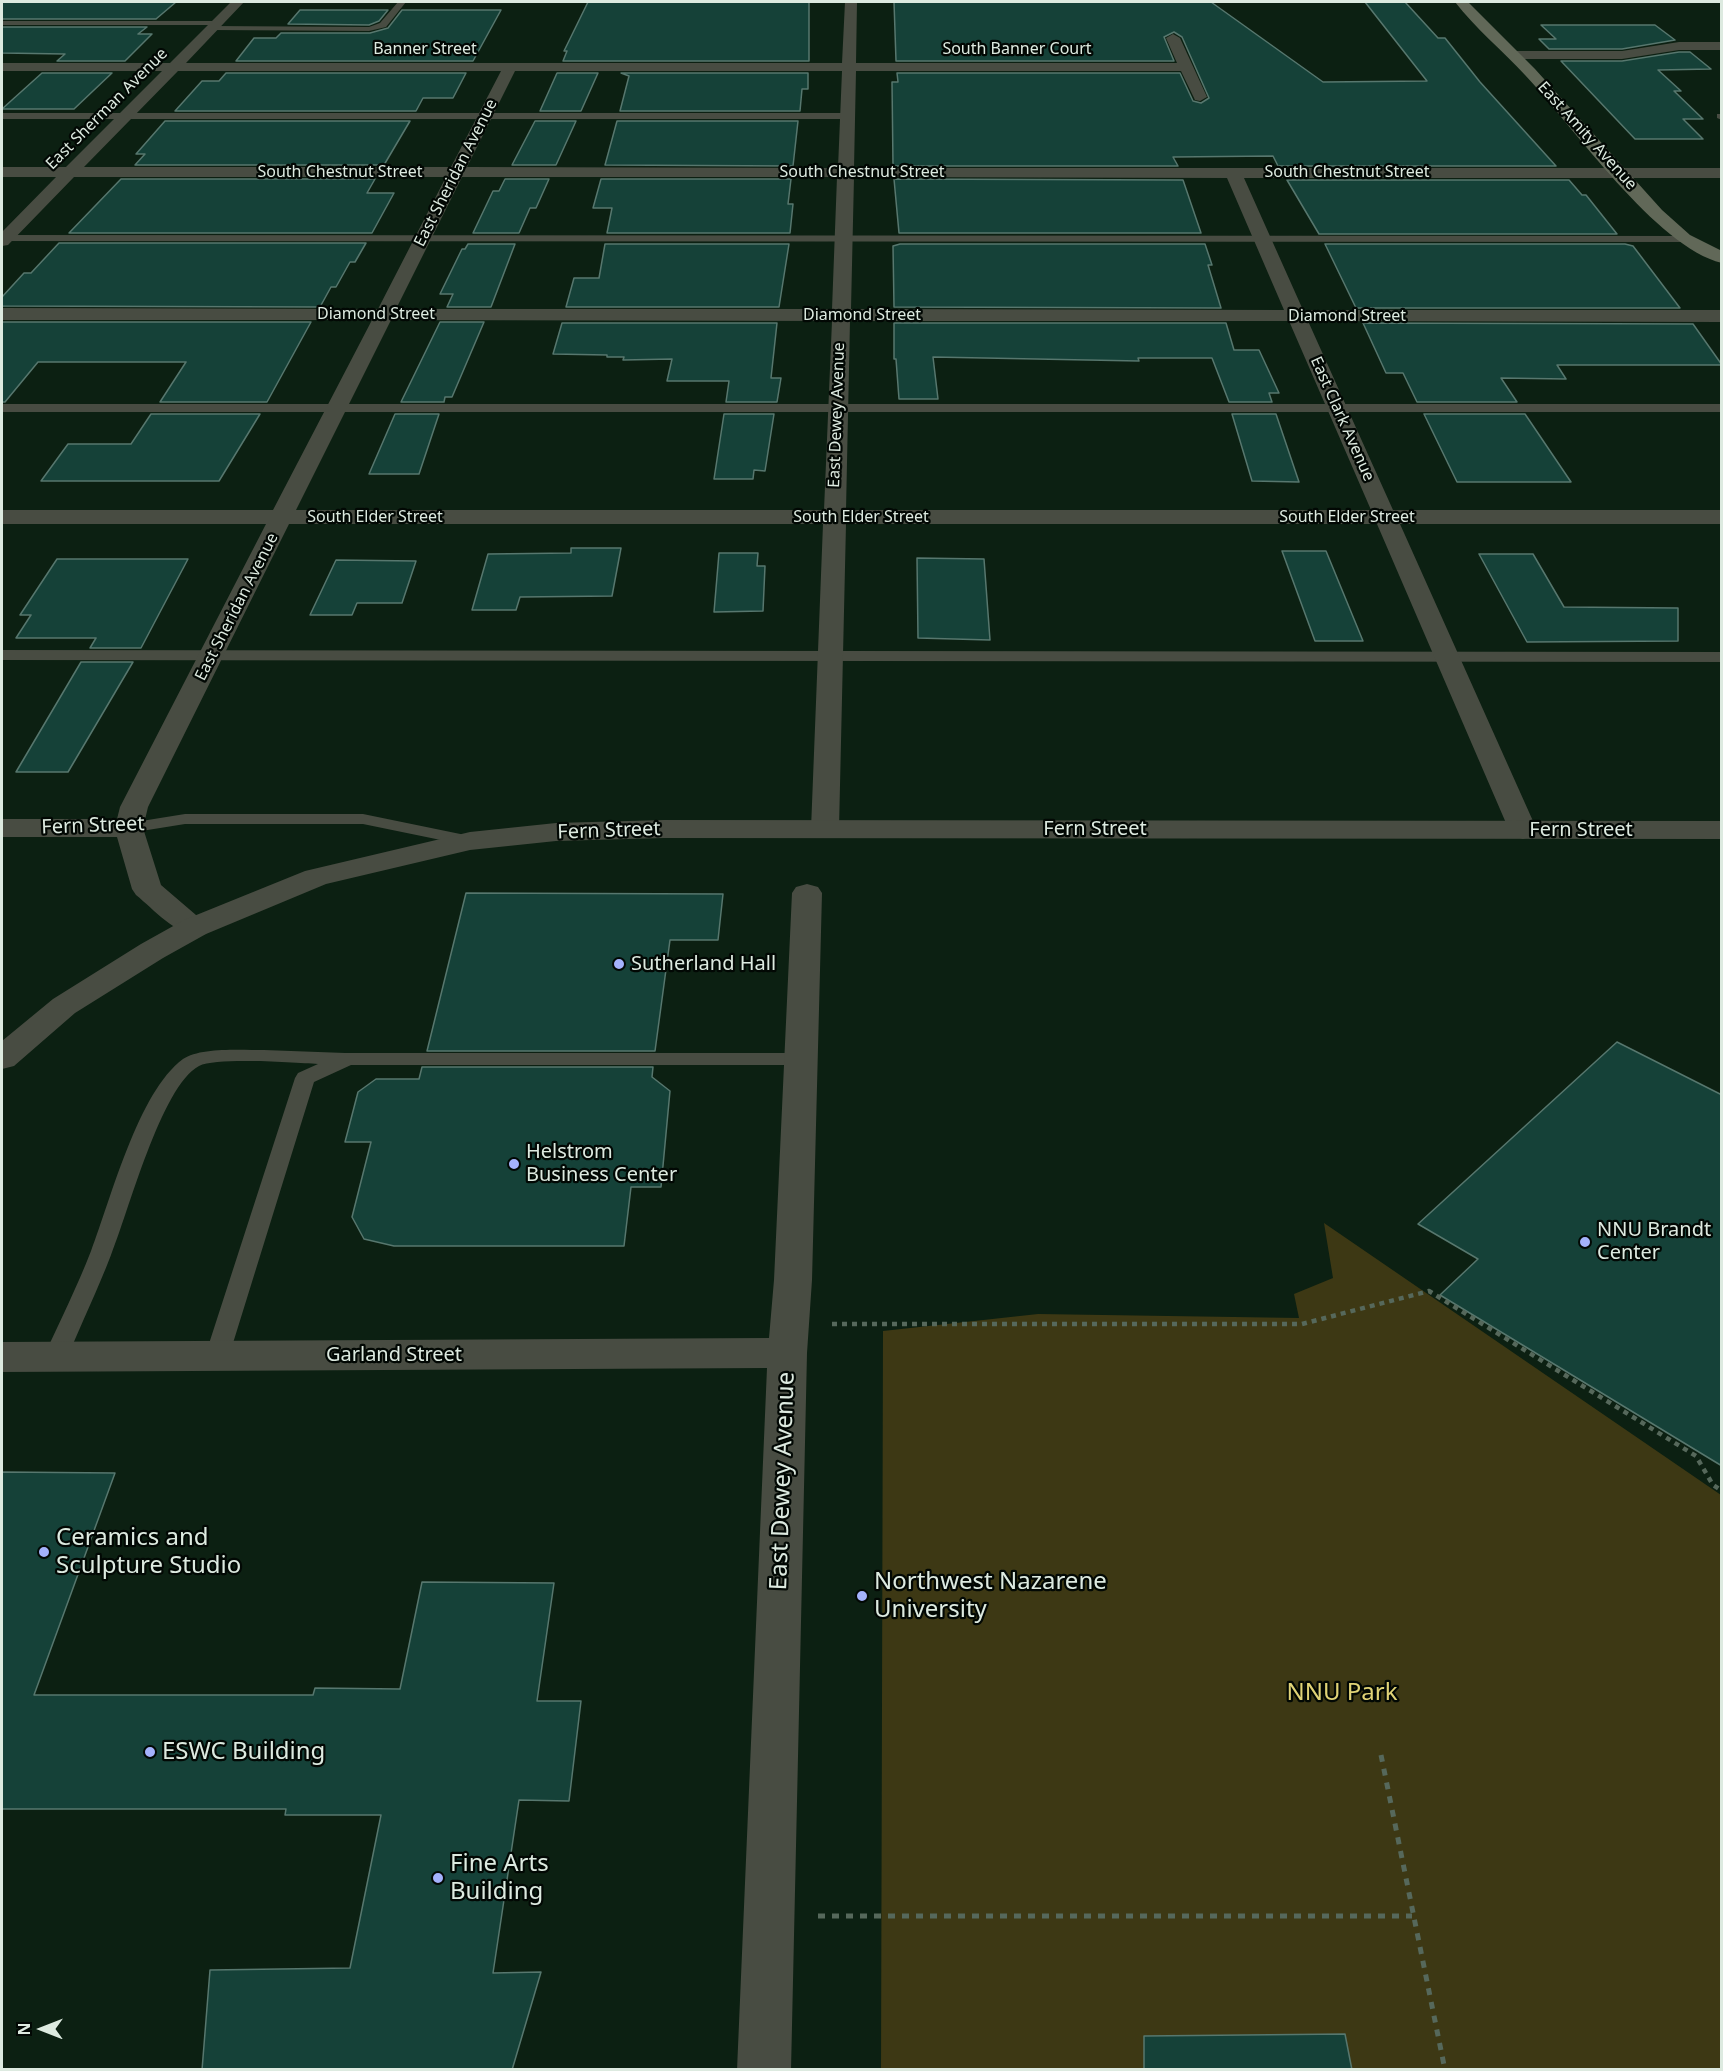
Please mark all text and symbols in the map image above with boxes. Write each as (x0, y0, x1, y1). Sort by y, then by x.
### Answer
street label: Banner Street (373, 39, 477, 59)
street label: South Banner Court (942, 39, 1092, 59)
street label: East Sherman Avenue (42, 44, 172, 174)
street label: East Amity Avenue (1533, 78, 1641, 194)
street label: East Sheridan Avenue (410, 96, 502, 250)
street label: South Chestnut Street (257, 162, 423, 182)
street label: South Chestnut Street (779, 162, 945, 182)
street label: South Chestnut Street (1264, 162, 1430, 182)
street label: Diamond Street (317, 304, 435, 324)
street label: Diamond Street (803, 305, 921, 325)
street label: Diamond Street (1288, 306, 1406, 326)
street label: East Dewey Avenue (825, 342, 849, 488)
street label: East Clark Avenue (1306, 354, 1378, 484)
street label: South Elder Street (307, 507, 443, 527)
street label: South Elder Street (793, 507, 929, 527)
street label: South Elder Street (1279, 507, 1415, 527)
street label: East Sheridan Avenue (191, 530, 283, 684)
street label: Fern Street (41, 812, 145, 840)
street label: Fern Street (557, 817, 661, 845)
street label: Fern Street (1043, 817, 1147, 841)
street label: Fern Street (1529, 818, 1633, 842)
place label: Sutherland Hall (631, 952, 776, 976)
marker: Sutherland Hall (612, 957, 626, 971)
place label: Helstrom Business Center (526, 1140, 677, 1187)
marker: Helstrom Business Center (507, 1157, 521, 1171)
place label: NNU Brandt Center (1597, 1218, 1711, 1265)
marker: NNU Brandt Center (1578, 1235, 1592, 1249)
street label: Garland Street (326, 1343, 462, 1367)
street label: East Dewey Avenue (765, 1371, 801, 1591)
place label: Ceramics and Sculpture Studio (56, 1524, 241, 1580)
marker: Ceramics and Sculpture Studio (37, 1545, 51, 1559)
place label: Northwest Nazarene University (874, 1568, 1107, 1624)
marker: Northwest Nazarene University (855, 1589, 869, 1603)
park label: NNU Park (1287, 1679, 1397, 1707)
place label: ESWC Building (162, 1738, 325, 1766)
marker: ESWC Building (143, 1745, 157, 1759)
place label: Fine Arts Building (450, 1850, 549, 1906)
marker: Fine Arts Building (431, 1871, 445, 1885)
north arrow (12, 1999, 72, 2059)
text: N (13, 2023, 35, 2036)

